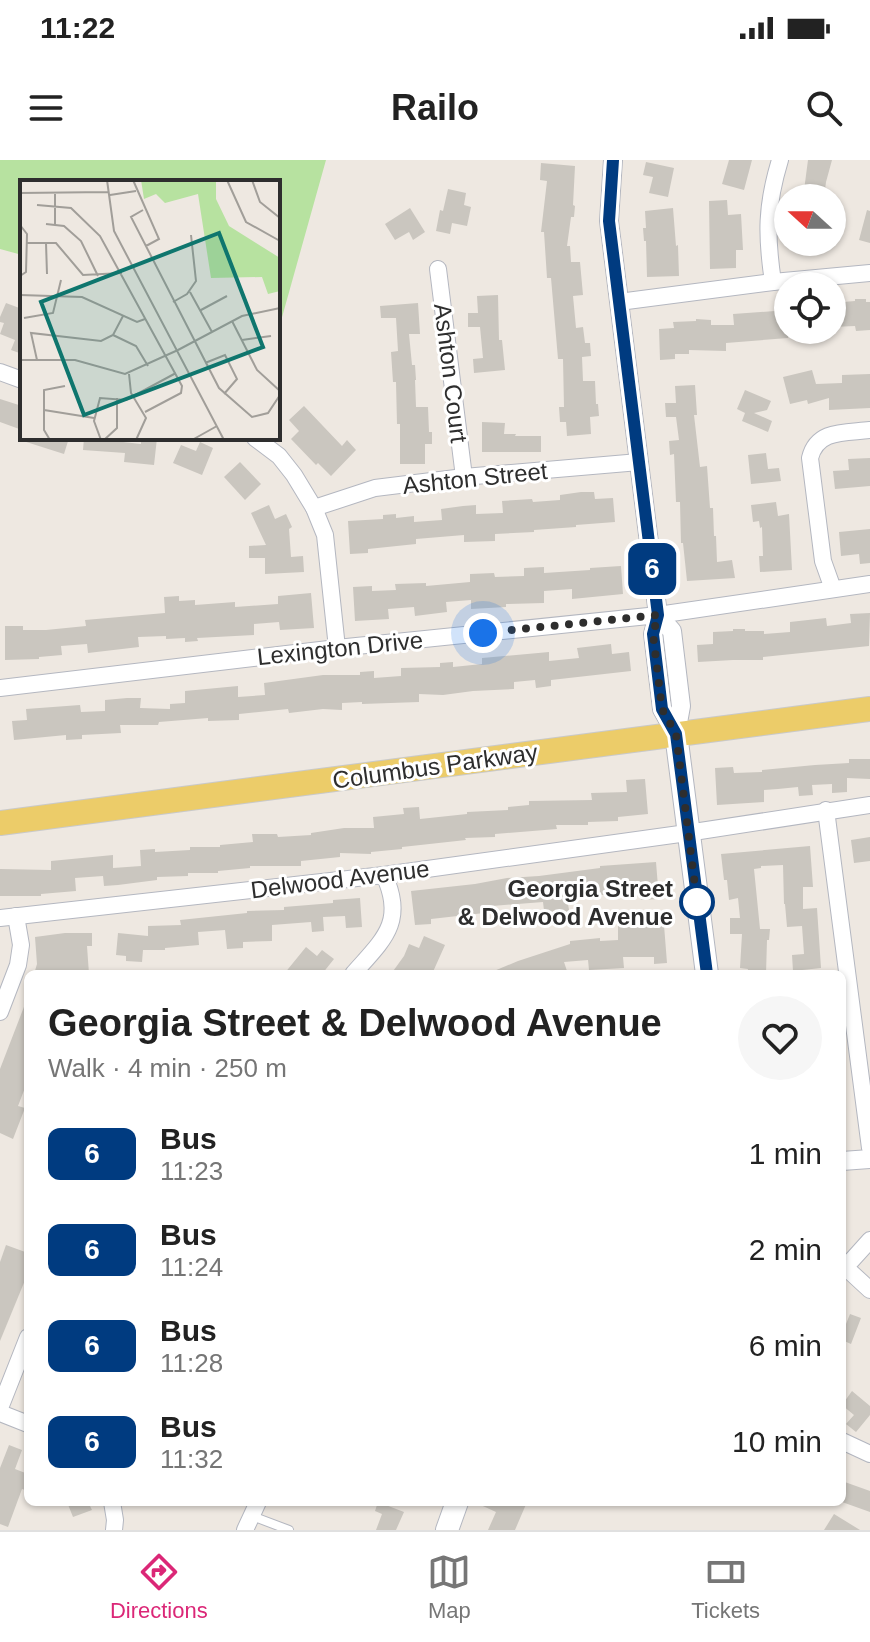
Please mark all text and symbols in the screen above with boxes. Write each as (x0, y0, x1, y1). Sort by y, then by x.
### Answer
text: 11:22 (40, 11, 115, 44)
icon: menu (24, 86, 68, 130)
icon: search (802, 86, 846, 130)
text: Railo (391, 87, 479, 128)
inset map (20, 180, 280, 440)
north arrow (774, 184, 846, 256)
map controls (774, 184, 846, 344)
button: locate (774, 272, 846, 344)
street label: Ashton Court (429, 302, 473, 444)
street label: Ashton Street (401, 457, 549, 499)
line badge: 6 (626, 543, 678, 595)
text: 6 (644, 553, 660, 584)
your location (463, 613, 503, 653)
street label: Lexington Drive (256, 626, 424, 670)
street label: Columbus Parkway (331, 738, 539, 794)
street label: Delwood Avenue (249, 855, 431, 903)
place label: Georgia Street & Delwood Avenue (457, 875, 673, 930)
marker: Georgia Street & Delwood Avenue (680, 885, 714, 919)
button: heart (738, 996, 822, 1080)
text: Georgia Street & Delwood Avenue (48, 1002, 662, 1044)
text: Walk · 4 min · 250 m (48, 1053, 287, 1083)
text: Bus (160, 1122, 217, 1155)
text: 1 min (749, 1137, 822, 1170)
text: 6 (84, 1138, 100, 1169)
text: 11:23 (160, 1156, 223, 1186)
text: Bus (160, 1218, 217, 1251)
text: 2 min (749, 1233, 822, 1266)
text: 6 (84, 1234, 100, 1265)
text: 11:24 (160, 1252, 223, 1282)
text: Bus (160, 1314, 217, 1347)
text: 6 min (749, 1329, 822, 1362)
text: 6 (84, 1330, 100, 1361)
text: 11:28 (160, 1348, 223, 1378)
text: Bus (160, 1410, 217, 1443)
text: 10 min (732, 1425, 822, 1458)
text: 6 (84, 1426, 100, 1457)
text: 11:32 (160, 1444, 223, 1474)
tab: Directions (110, 1550, 208, 1624)
tab: Map (427, 1550, 471, 1624)
tab: Tickets (691, 1550, 760, 1624)

